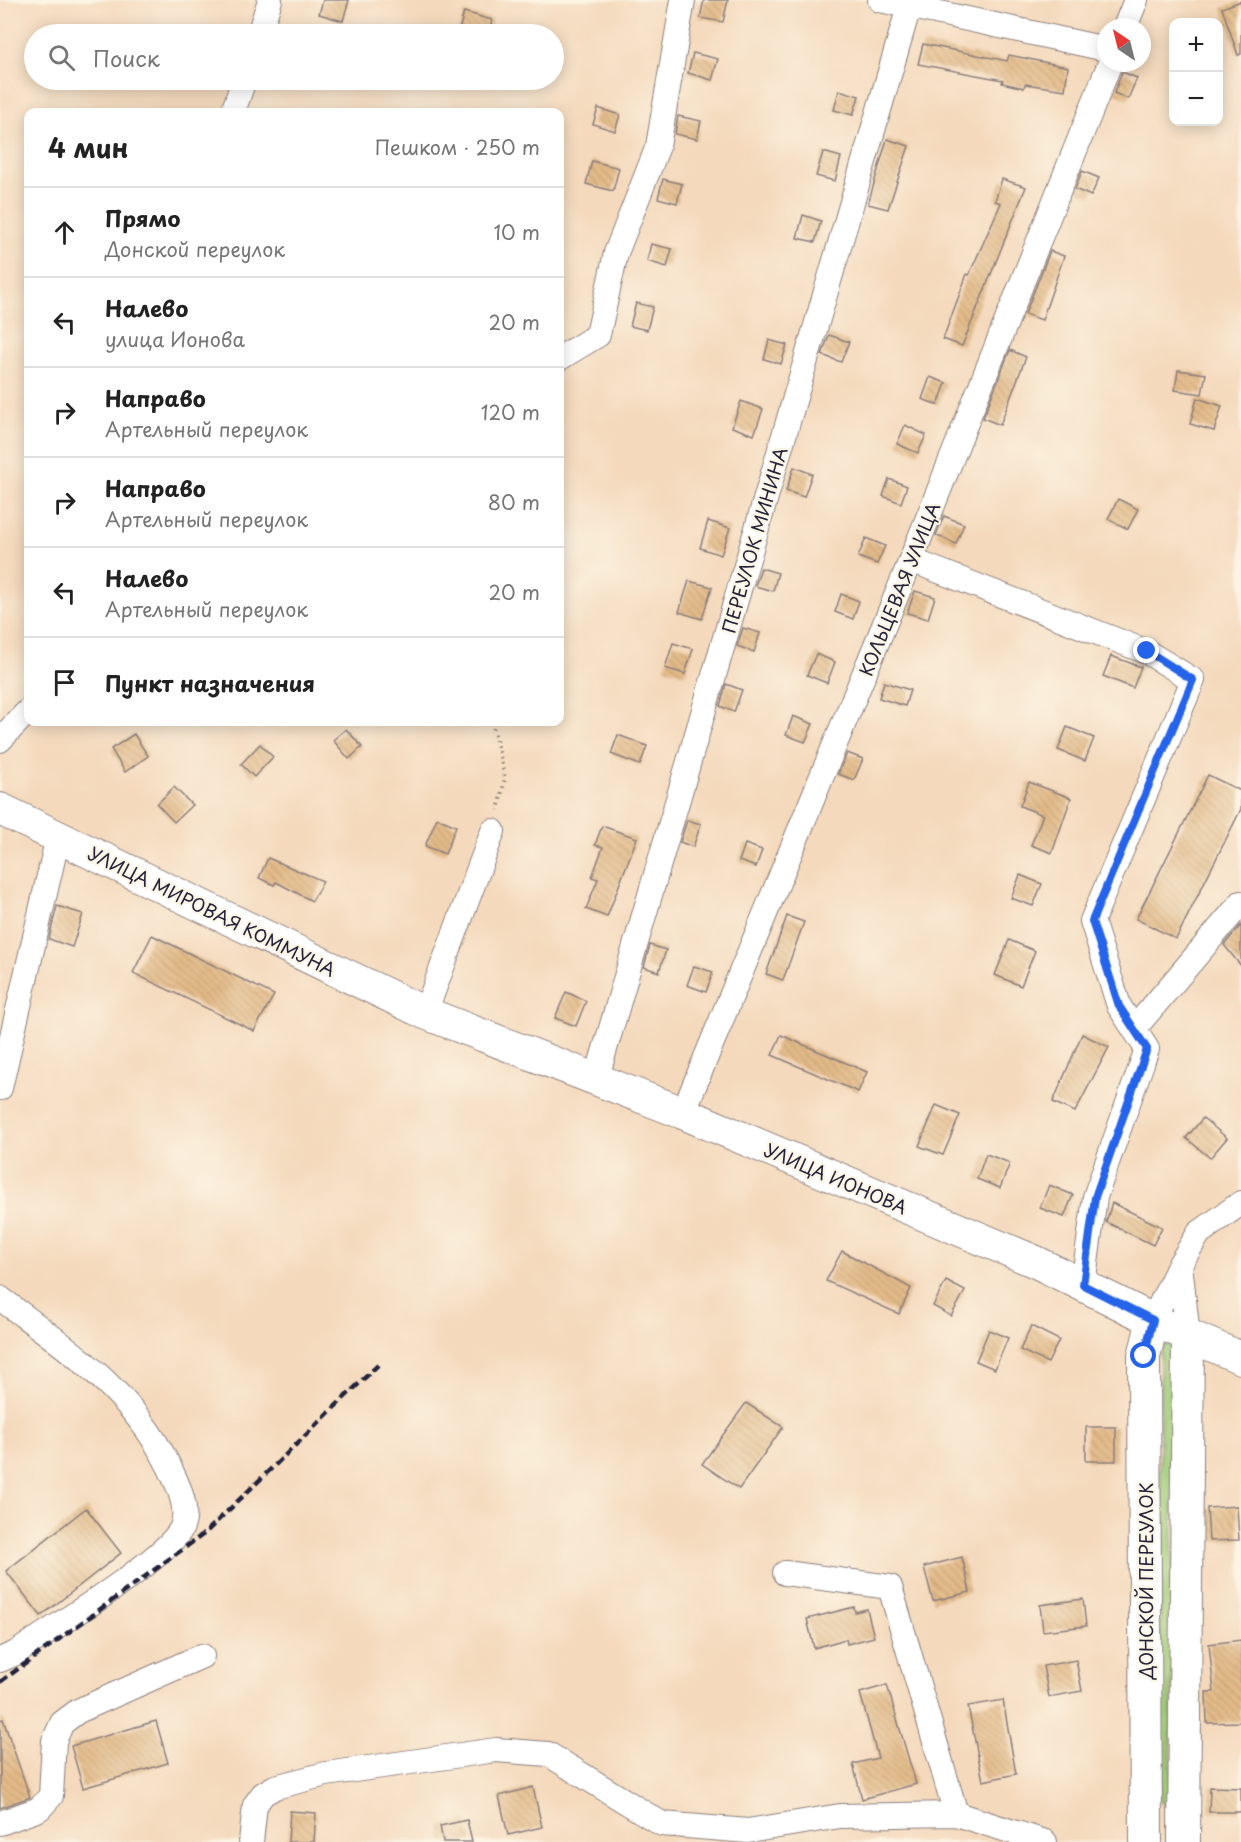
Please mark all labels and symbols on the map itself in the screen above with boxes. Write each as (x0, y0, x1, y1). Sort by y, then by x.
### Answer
north arrow (1097, 18, 1151, 72)
street label: ПЕРЕУЛОК МИНИНА (715, 444, 794, 636)
street label: КОЛЬЦЕВАЯ УЛИЦА (852, 498, 946, 680)
route end (1133, 637, 1159, 663)
street label: УЛИЦА МИРОВАЯ КОММУНА (84, 839, 340, 983)
street label: УЛИЦА ИОНОВА (760, 1136, 912, 1220)
route start (1130, 1342, 1156, 1368)
street label: ДОНСКОЙ ПЕРЕУЛОК (1132, 1483, 1159, 1680)

